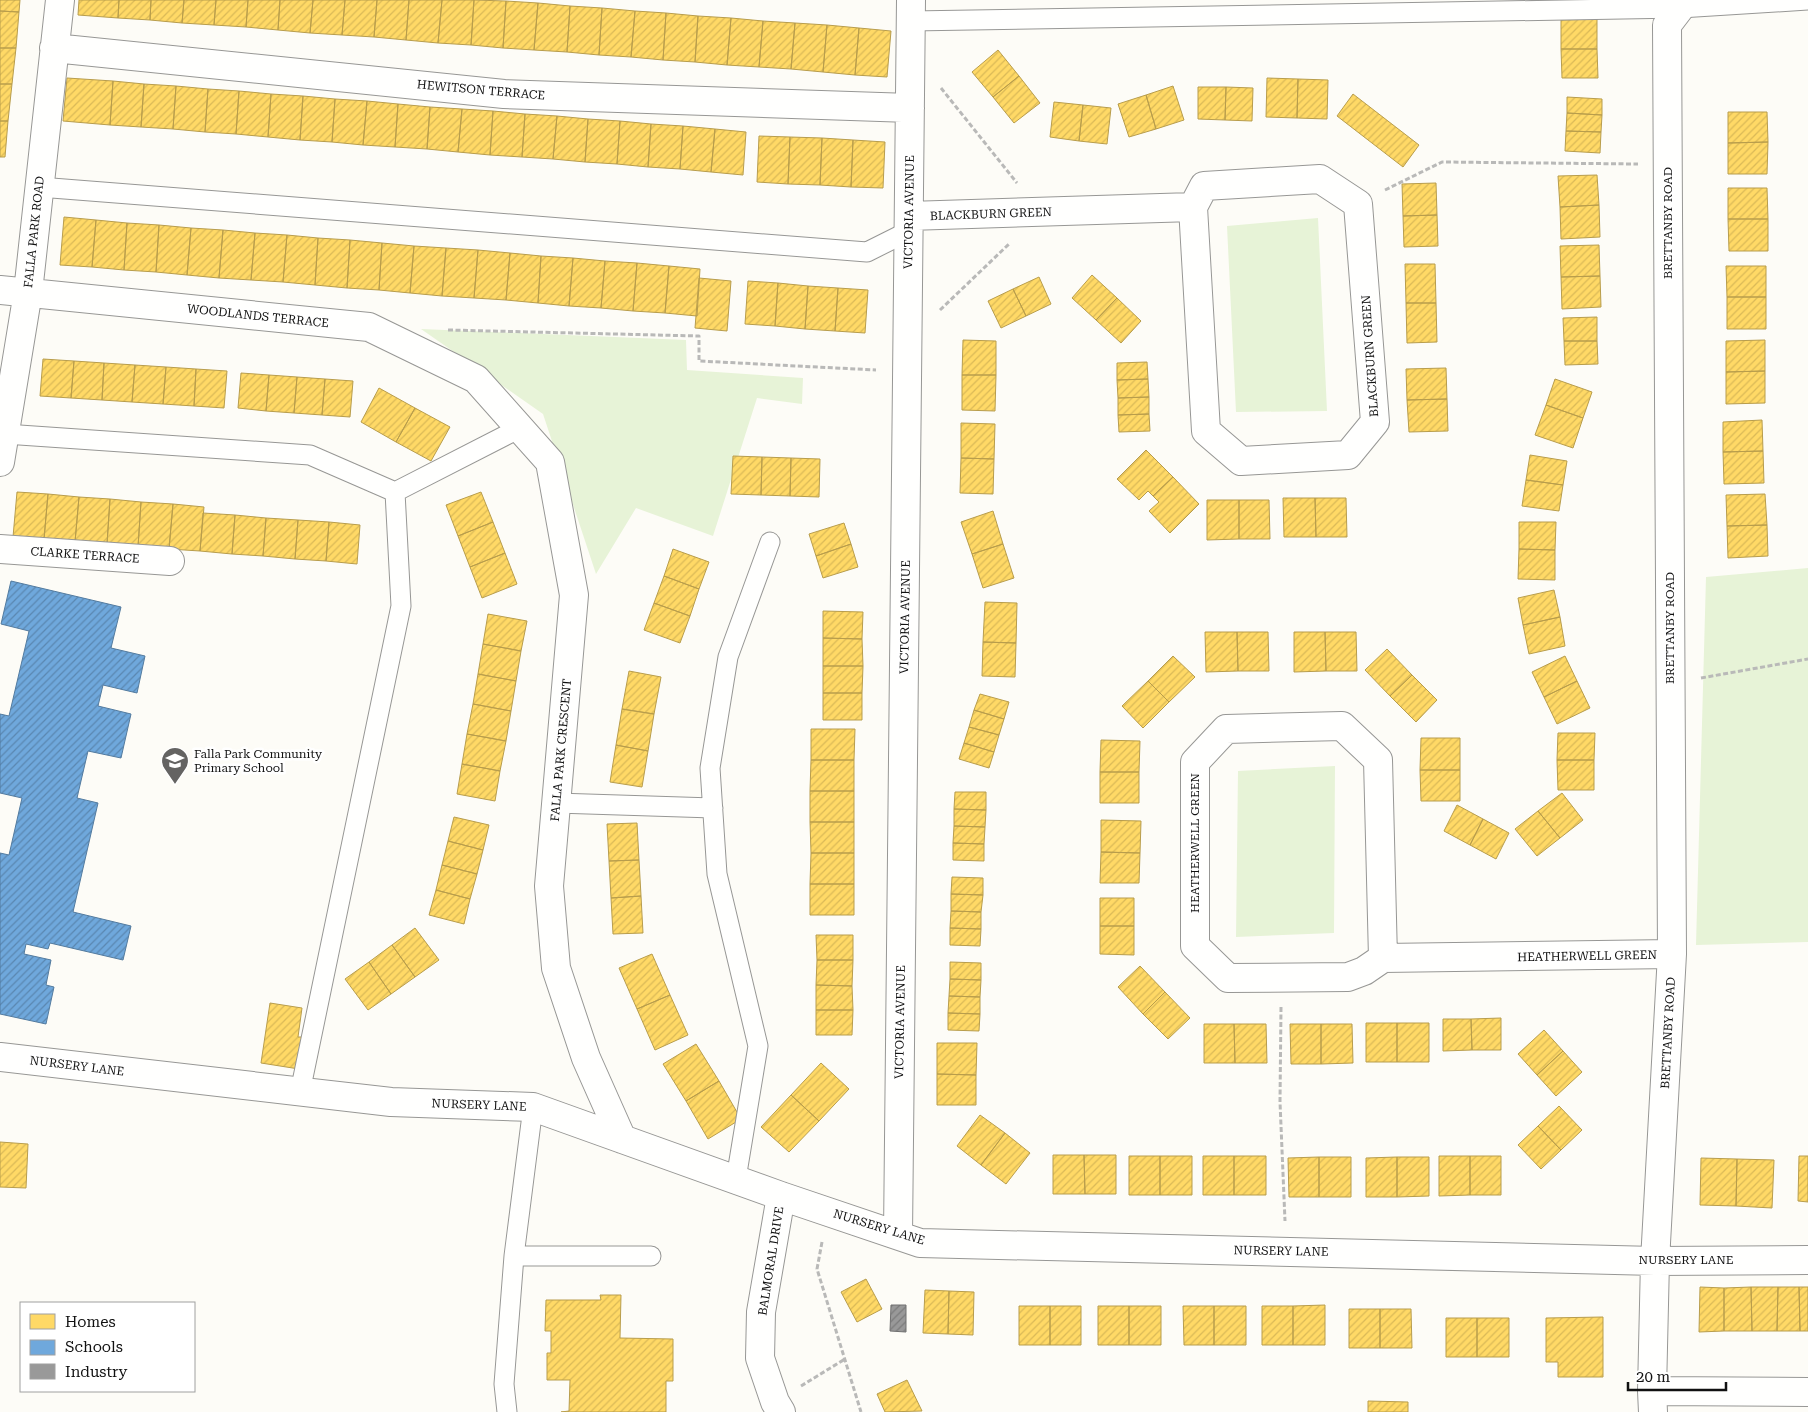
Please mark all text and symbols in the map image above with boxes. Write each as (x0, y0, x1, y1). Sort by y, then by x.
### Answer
street label: HEWITSON TERRACE (416, 77, 546, 103)
street label: VICTORIA AVENUE (901, 155, 917, 269)
street label: BRETTANBY ROAD (1661, 167, 1675, 279)
street label: FALLA PARK ROAD (21, 175, 47, 289)
street label: BLACKBURN GREEN (930, 205, 1053, 223)
street label: BLACKBURN GREEN (1359, 294, 1381, 417)
street label: WOODLANDS TERRACE (186, 302, 330, 330)
street label: CLARKE TERRACE (30, 544, 140, 566)
street label: VICTORIA AVENUE (897, 560, 913, 674)
street label: BRETTANBY ROAD (1663, 572, 1677, 684)
street label: FALLA PARK CRESCENT (548, 678, 574, 822)
school or university icon: Falla Park Community Primary School (160, 746, 190, 785)
place label: Falla Park Community Primary School (194, 747, 323, 775)
street label: HEATHERWELL GREEN (1188, 773, 1202, 913)
street label: HEATHERWELL GREEN (1517, 948, 1657, 964)
street label: VICTORIA AVENUE (892, 965, 908, 1079)
street label: BRETTANBY ROAD (1658, 977, 1678, 1089)
street label: NURSERY LANE (29, 1053, 125, 1079)
street label: NURSERY LANE (431, 1096, 527, 1114)
street label: BALMORAL DRIVE (755, 1205, 787, 1317)
street label: NURSERY LANE (831, 1206, 927, 1248)
street label: NURSERY LANE (1233, 1243, 1329, 1259)
street label: NURSERY LANE (1638, 1253, 1734, 1267)
legend (20, 1302, 195, 1392)
text: Homes (65, 1313, 116, 1331)
text: Schools (65, 1338, 123, 1356)
scale bar (1628, 1360, 1726, 1392)
text: Industry (65, 1363, 127, 1381)
text: 20 m (1636, 1368, 1671, 1386)

